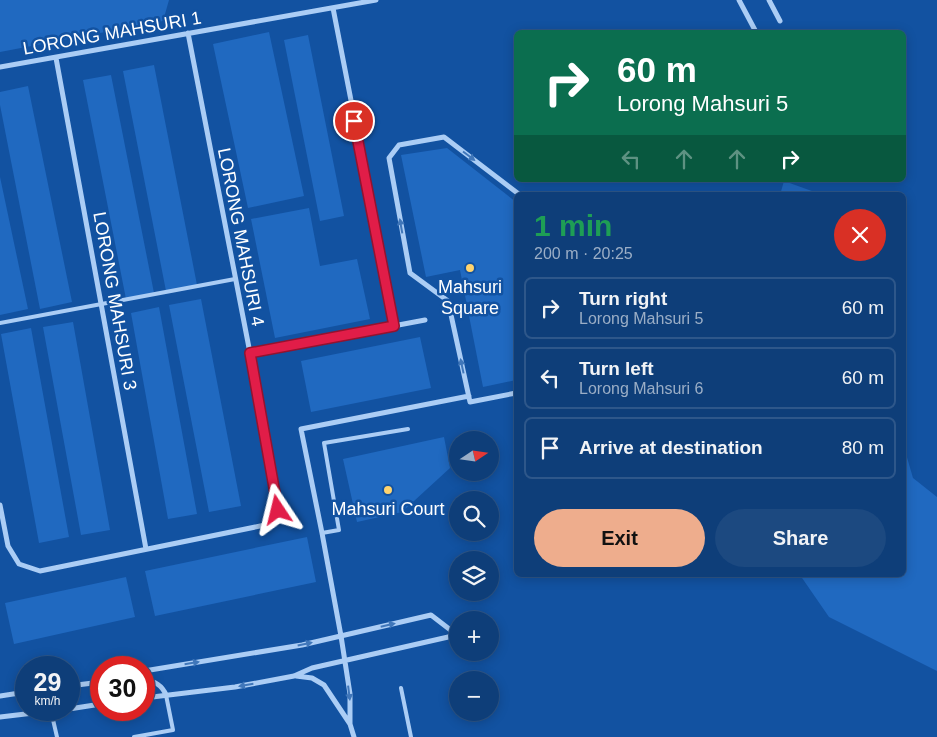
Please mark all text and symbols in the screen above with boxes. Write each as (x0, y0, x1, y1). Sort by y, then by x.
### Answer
street label: LORONG MAHSURI 1 (21, 7, 203, 59)
icon: right (534, 50, 599, 115)
text: 60 m (617, 50, 697, 89)
text: Lorong Mahsuri 5 (617, 91, 788, 116)
pin (333, 100, 375, 142)
icon: arrive (340, 107, 368, 135)
icon: left (617, 145, 645, 173)
icon: ahead (670, 145, 698, 173)
icon: ahead (723, 145, 751, 173)
icon: right (776, 145, 804, 173)
street label: LORONG MAHSURI 4 (214, 146, 268, 328)
one-way arrow (462, 151, 475, 162)
text: 1 min (534, 209, 612, 242)
button: close (834, 209, 886, 261)
street label: LORONG MAHSURI 3 (89, 210, 141, 392)
one-way arrow (397, 218, 405, 233)
text: 200 m · 20:25 (534, 245, 633, 262)
marker: Mahsuri Square (464, 262, 476, 274)
place label: Mahsuri Square (438, 277, 502, 318)
text: Turn right (579, 288, 667, 309)
icon: right (536, 294, 564, 322)
text: 60 m (842, 297, 884, 318)
text: Lorong Mahsuri 5 (579, 310, 704, 327)
one-way arrow (458, 358, 466, 373)
text: Turn left (579, 358, 654, 379)
icon: left (536, 364, 564, 392)
text: 60 m (842, 367, 884, 388)
text: Lorong Mahsuri 6 (579, 380, 704, 397)
north arrow (449, 431, 499, 481)
map controls (449, 431, 499, 721)
icon: arrive (536, 434, 564, 462)
text: Arrive at destination (579, 437, 763, 458)
text: 80 m (842, 437, 884, 458)
position arrow (251, 483, 303, 535)
marker: Mahsuri Court (382, 484, 394, 496)
button: search (449, 491, 499, 541)
place label: Mahsuri Court (331, 499, 445, 519)
button: Exit (534, 509, 705, 567)
button: Share (715, 509, 886, 567)
button: layers (449, 551, 499, 601)
button: + (449, 611, 499, 661)
one-way arrow (381, 621, 396, 629)
one-way arrow (297, 640, 312, 648)
speed limit sign: 30 (90, 656, 155, 721)
one-way arrow (184, 659, 200, 667)
text: 29 (34, 668, 61, 696)
button: − (449, 671, 499, 721)
one-way arrow (239, 681, 254, 689)
one-way arrow (345, 685, 353, 701)
text: km/h (34, 694, 61, 708)

